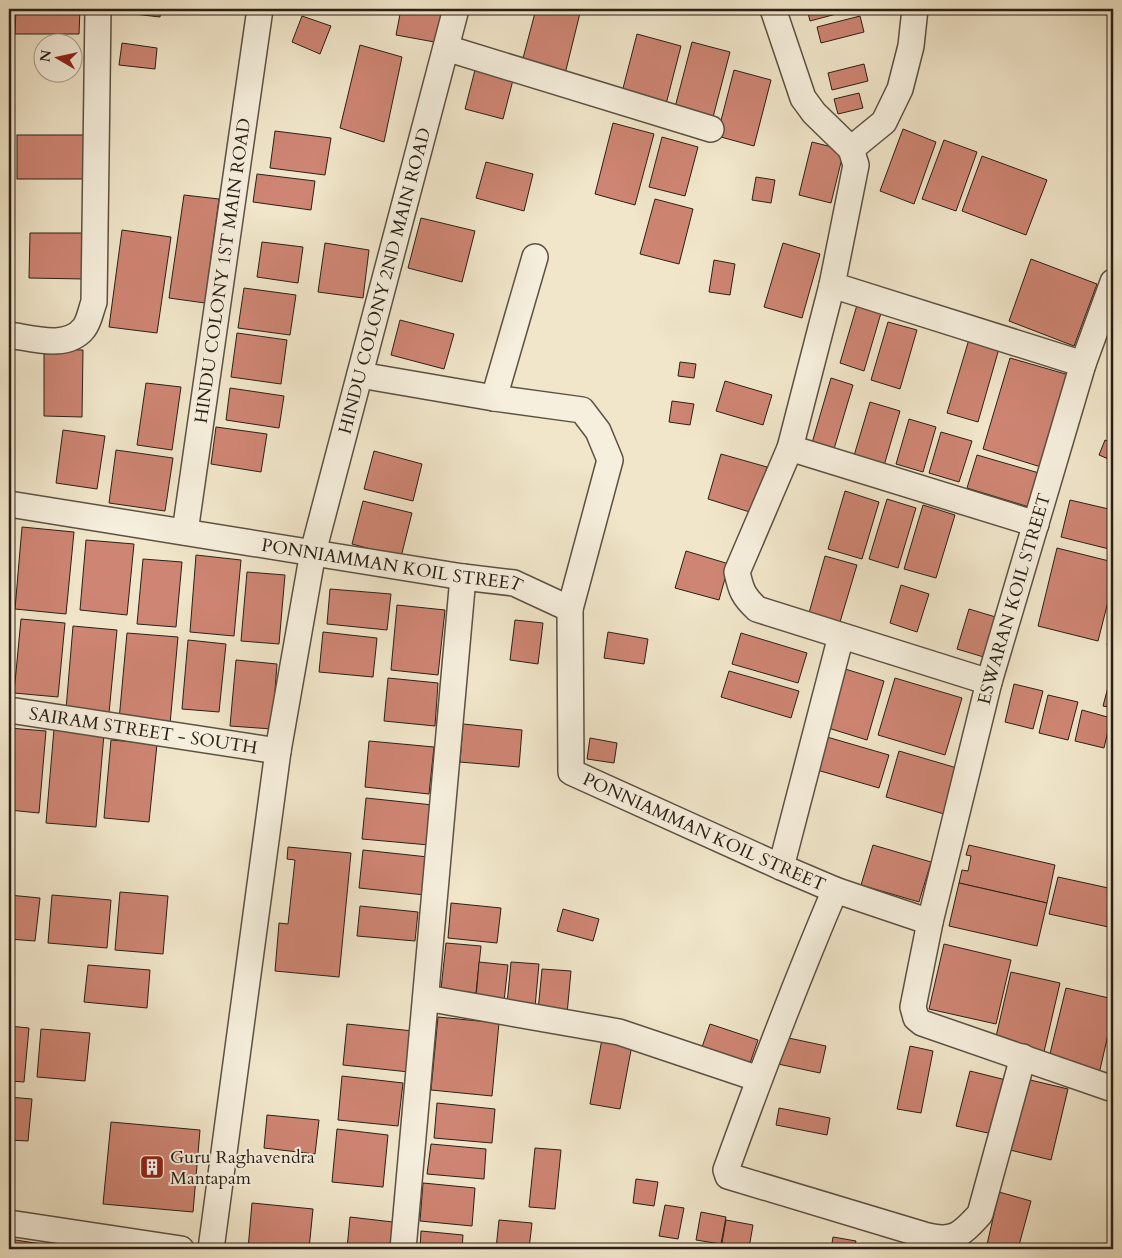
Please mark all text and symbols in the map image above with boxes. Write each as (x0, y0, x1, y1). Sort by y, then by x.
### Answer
north arrow (32, 32, 82, 82)
text: N (35, 49, 56, 64)
street label: HINDU COLONY 1ST MAIN ROAD (189, 116, 257, 425)
street label: HINDU COLONY 2ND MAIN ROAD (333, 125, 437, 437)
street label: ESWARAN KOIL STREET (972, 490, 1057, 707)
street label: PONNIAMMAN KOIL STREET (260, 533, 527, 598)
street label: SAIRAM STREET - SOUTH (28, 701, 259, 761)
street label: PONNIAMMAN KOIL STREET (579, 767, 829, 898)
place label: Guru Raghavendra Mantapam (170, 1145, 315, 1191)
building icon: Guru Raghavendra Mantapam (139, 1154, 165, 1180)

